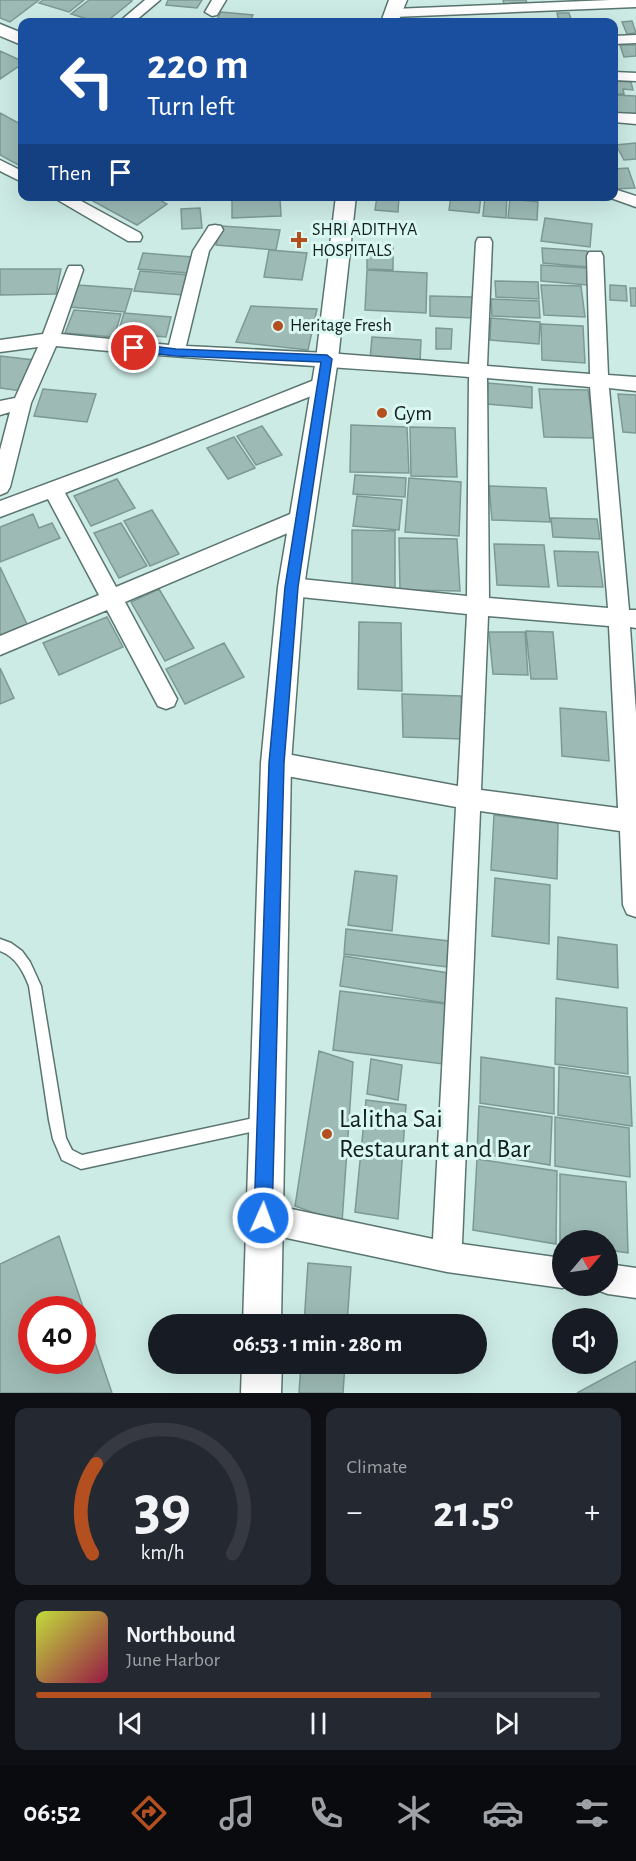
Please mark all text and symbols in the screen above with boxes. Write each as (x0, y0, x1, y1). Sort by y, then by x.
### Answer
icon: left (48, 42, 126, 120)
text: 220 m (147, 44, 249, 86)
text: Turn left (147, 93, 235, 120)
icon: arrive (104, 156, 137, 189)
text: Then (48, 162, 92, 184)
place label: SHRI ADITHYA HOSPITALS (312, 221, 418, 260)
marker: SHRI ADITHYA HOSPITALS (290, 231, 308, 249)
place label: Heritage Fresh (290, 317, 392, 335)
marker: Heritage Fresh (271, 319, 285, 333)
pin (108, 322, 159, 373)
icon: arrive (117, 331, 150, 364)
place label: Gym (394, 403, 432, 424)
marker: Gym (375, 406, 389, 420)
place label: Lalitha Sai Restaurant and Bar (339, 1106, 531, 1162)
marker: Lalitha Sai Restaurant and Bar (320, 1127, 334, 1141)
position arrow (231, 1186, 295, 1250)
north arrow (552, 1230, 618, 1296)
map controls (552, 1230, 618, 1374)
speed limit sign: 40 (18, 1296, 96, 1374)
button: sound (552, 1308, 618, 1374)
text: 06:53 · 1 min · 280 m (233, 1333, 402, 1355)
text: Climate (347, 1457, 407, 1477)
text: 39 (134, 1478, 191, 1540)
text: 21.5° (433, 1490, 513, 1535)
text: − (347, 1496, 362, 1529)
text: + (584, 1496, 600, 1529)
text: km/h (141, 1542, 185, 1563)
text: Northbound (126, 1624, 235, 1646)
text: June Harbor (126, 1650, 220, 1670)
icon: previous (114, 1707, 147, 1740)
icon: pause (302, 1707, 335, 1740)
icon: next (490, 1707, 523, 1740)
icon: directions (128, 1792, 170, 1834)
icon: music (216, 1792, 258, 1834)
icon: phone (305, 1792, 347, 1834)
icon: climate (393, 1792, 435, 1834)
icon: car (482, 1792, 524, 1834)
icon: filters (571, 1792, 613, 1834)
text: 06:52 (23, 1799, 81, 1826)

